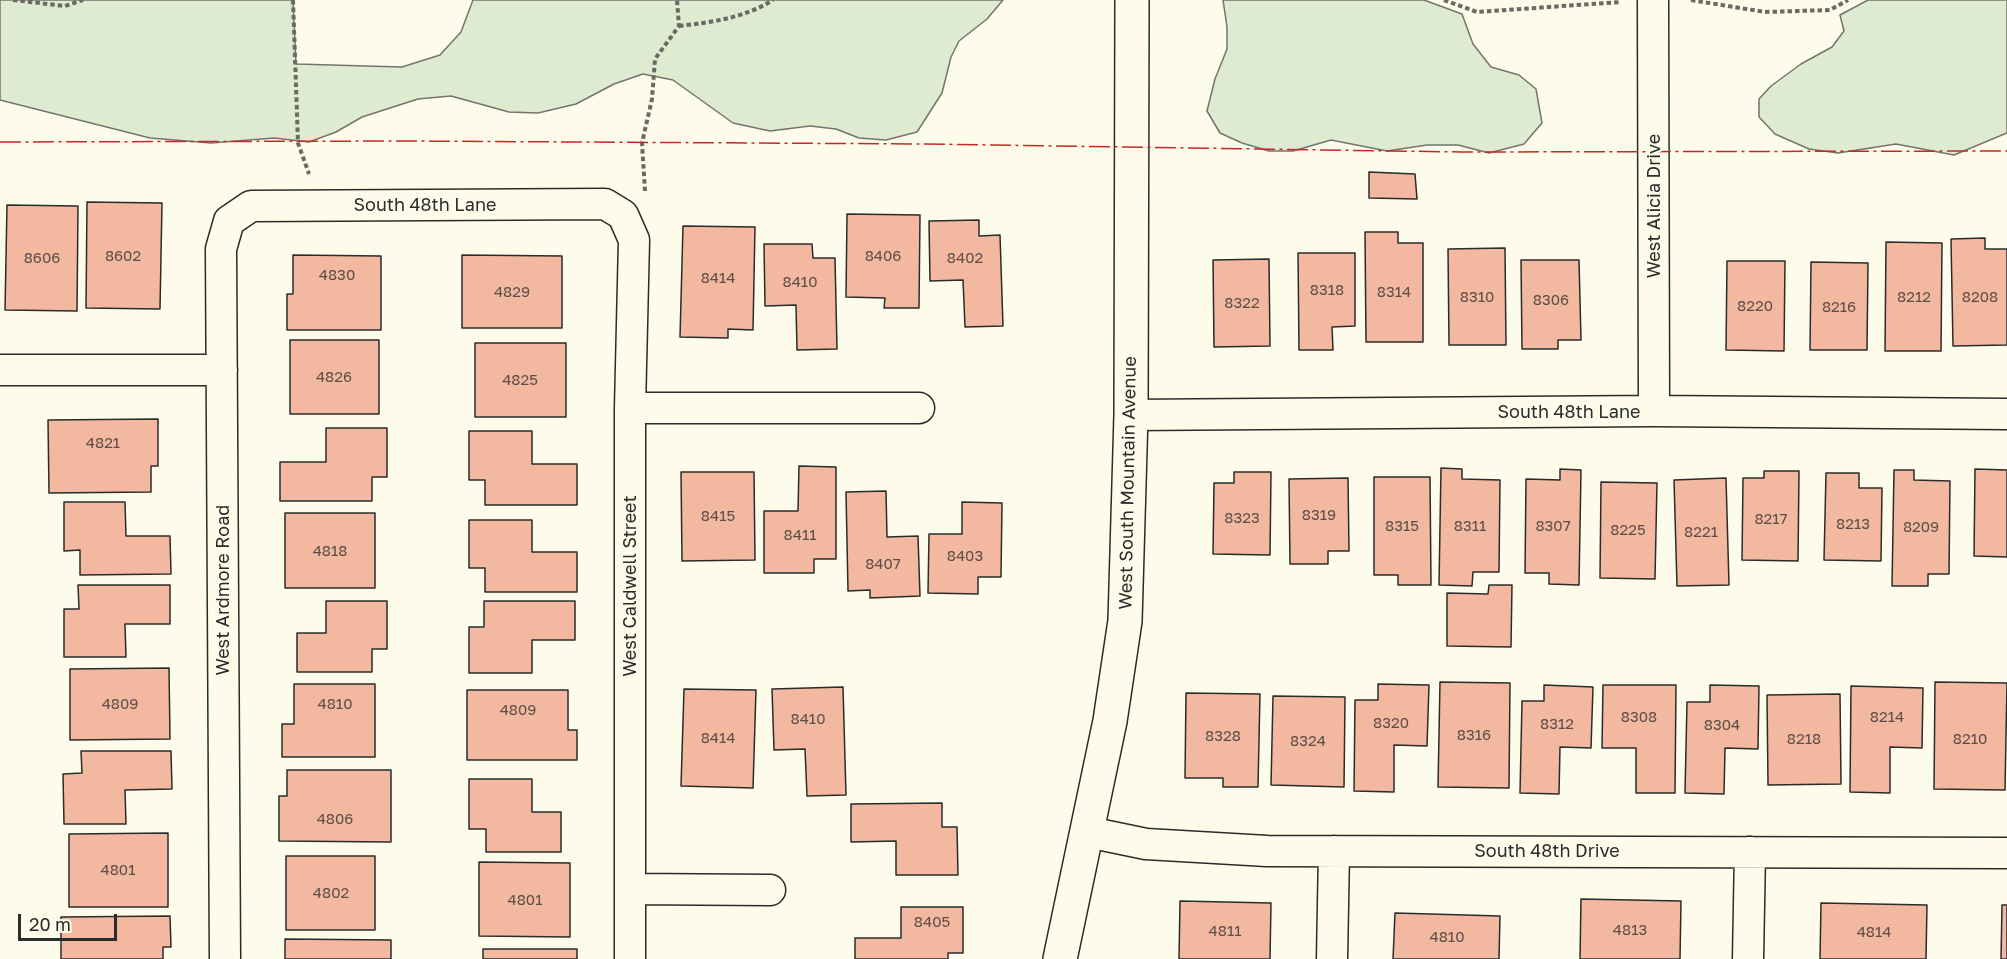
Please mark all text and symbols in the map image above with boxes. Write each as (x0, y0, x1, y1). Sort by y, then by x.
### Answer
street label: West Alicia Drive (1643, 134, 1665, 278)
street label: South 48th Lane (354, 194, 496, 216)
house number: 8602 (105, 247, 141, 265)
house number: 8406 (865, 247, 901, 265)
house number: 8606 (24, 249, 60, 267)
house number: 8402 (947, 249, 983, 267)
house number: 4830 (319, 266, 355, 284)
house number: 8414 (701, 269, 735, 287)
house number: 8410 (783, 273, 817, 291)
house number: 8318 (1310, 281, 1344, 299)
house number: 4829 (494, 283, 530, 301)
house number: 8314 (1377, 283, 1411, 301)
house number: 8310 (1460, 288, 1494, 306)
house number: 8212 (1897, 288, 1931, 306)
house number: 8208 (1962, 288, 1998, 306)
house number: 8306 (1533, 291, 1569, 309)
house number: 8322 (1224, 294, 1260, 312)
house number: 8220 (1737, 297, 1773, 315)
house number: 8216 (1822, 298, 1856, 316)
street label: West South Mountain Avenue (1115, 356, 1141, 610)
house number: 4826 (316, 368, 352, 386)
house number: 4825 (502, 371, 538, 389)
street label: South 48th Lane (1498, 401, 1640, 423)
house number: 4821 (86, 434, 120, 452)
street label: West Caldwell Street (619, 495, 641, 677)
street label: West Ardmore Road (212, 505, 234, 675)
house number: 8319 (1302, 506, 1336, 524)
house number: 8415 (701, 507, 735, 525)
house number: 8323 (1224, 509, 1260, 527)
house number: 8217 (1754, 510, 1788, 528)
house number: 8213 (1836, 515, 1870, 533)
house number: 8315 (1385, 517, 1419, 535)
house number: 8311 (1454, 517, 1486, 535)
house number: 8307 (1535, 517, 1571, 535)
house number: 8209 (1903, 518, 1939, 536)
house number: 8225 (1610, 521, 1646, 539)
house number: 8221 (1684, 523, 1718, 541)
house number: 8411 (784, 526, 816, 544)
house number: 4818 (313, 542, 347, 560)
house number: 8403 (947, 547, 983, 565)
house number: 8407 (865, 555, 901, 573)
house number: 4809 (102, 695, 138, 713)
house number: 4810 (318, 695, 352, 713)
house number: 4809 (500, 701, 536, 719)
house number: 8308 (1621, 708, 1657, 726)
house number: 8214 (1870, 708, 1904, 726)
house number: 8410 (791, 710, 825, 728)
house number: 8320 (1373, 714, 1409, 732)
house number: 8312 (1540, 715, 1574, 733)
house number: 8304 (1704, 716, 1740, 734)
house number: 8316 (1457, 726, 1491, 744)
house number: 8328 (1205, 727, 1241, 745)
house number: 8414 (701, 729, 735, 747)
house number: 8218 (1787, 730, 1821, 748)
house number: 8210 (1953, 730, 1987, 748)
house number: 8324 (1290, 732, 1326, 750)
house number: 4806 (317, 810, 353, 828)
street label: South 48th Drive (1474, 840, 1620, 862)
house number: 4801 (101, 861, 135, 879)
house number: 4802 (313, 884, 349, 902)
house number: 4801 (508, 891, 542, 909)
scale bar (21, 902, 120, 940)
text: 20 m (29, 913, 71, 935)
house number: 8405 (914, 913, 950, 931)
house number: 4813 (1613, 921, 1647, 939)
house number: 4811 (1209, 922, 1241, 940)
house number: 4814 (1857, 923, 1891, 941)
house number: 4810 (1430, 928, 1464, 946)

